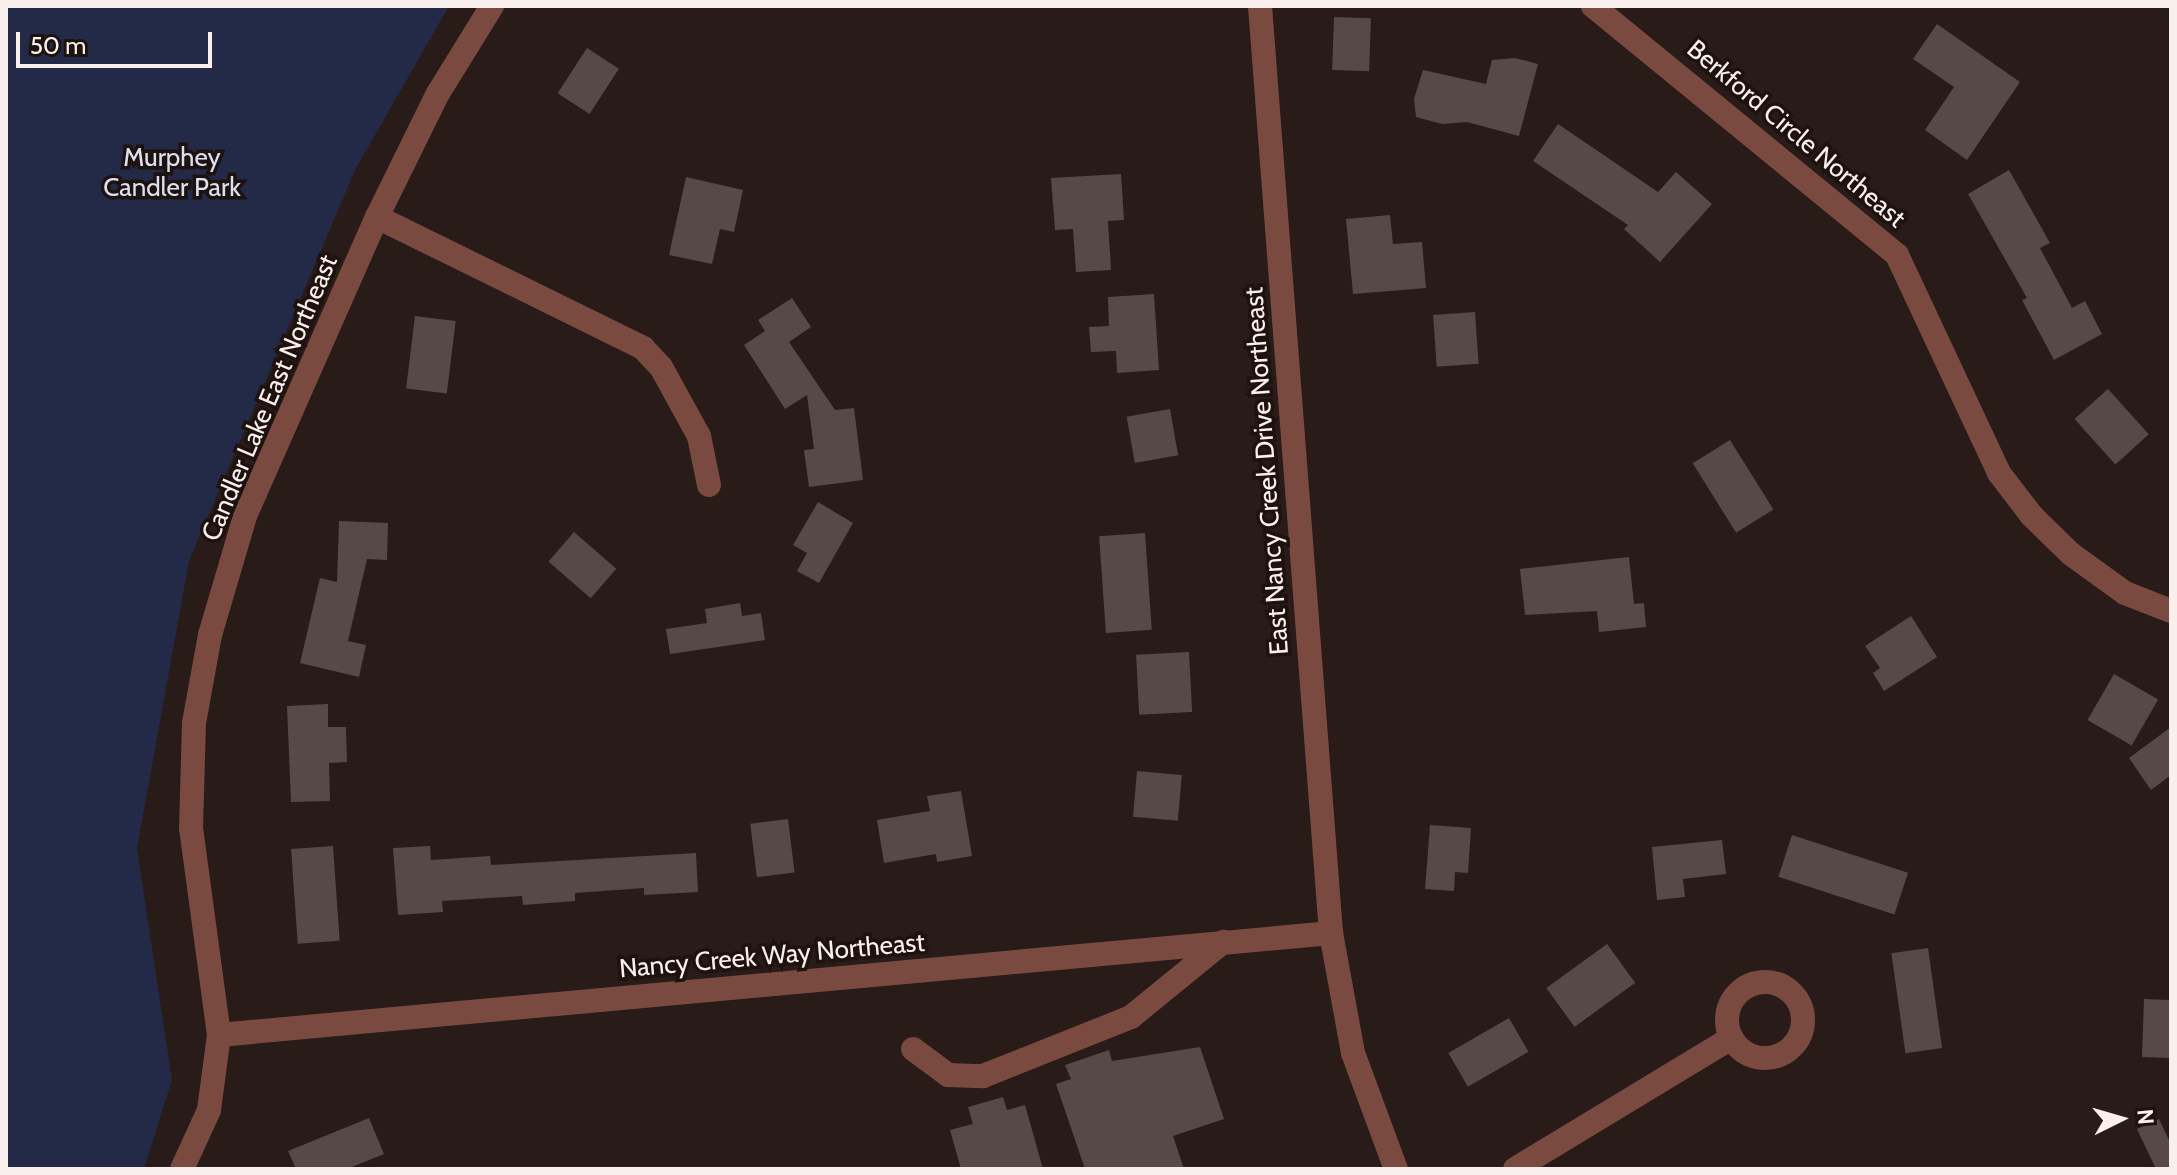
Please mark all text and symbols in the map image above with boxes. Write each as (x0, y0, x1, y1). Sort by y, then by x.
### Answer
scale bar (20, 16, 216, 66)
text: 50 m (30, 31, 86, 60)
street label: Berkford Circle Northeast (1681, 34, 1911, 234)
park label: Murphey Candler Park (103, 142, 241, 204)
street label: Candler Lake East Northeast (196, 250, 344, 546)
street label: East Nancy Creek Drive Northeast (1239, 286, 1295, 656)
street label: Nancy Creek Way Northeast (618, 927, 926, 985)
north arrow (2081, 1079, 2161, 1159)
text: N (2131, 1108, 2160, 1126)

